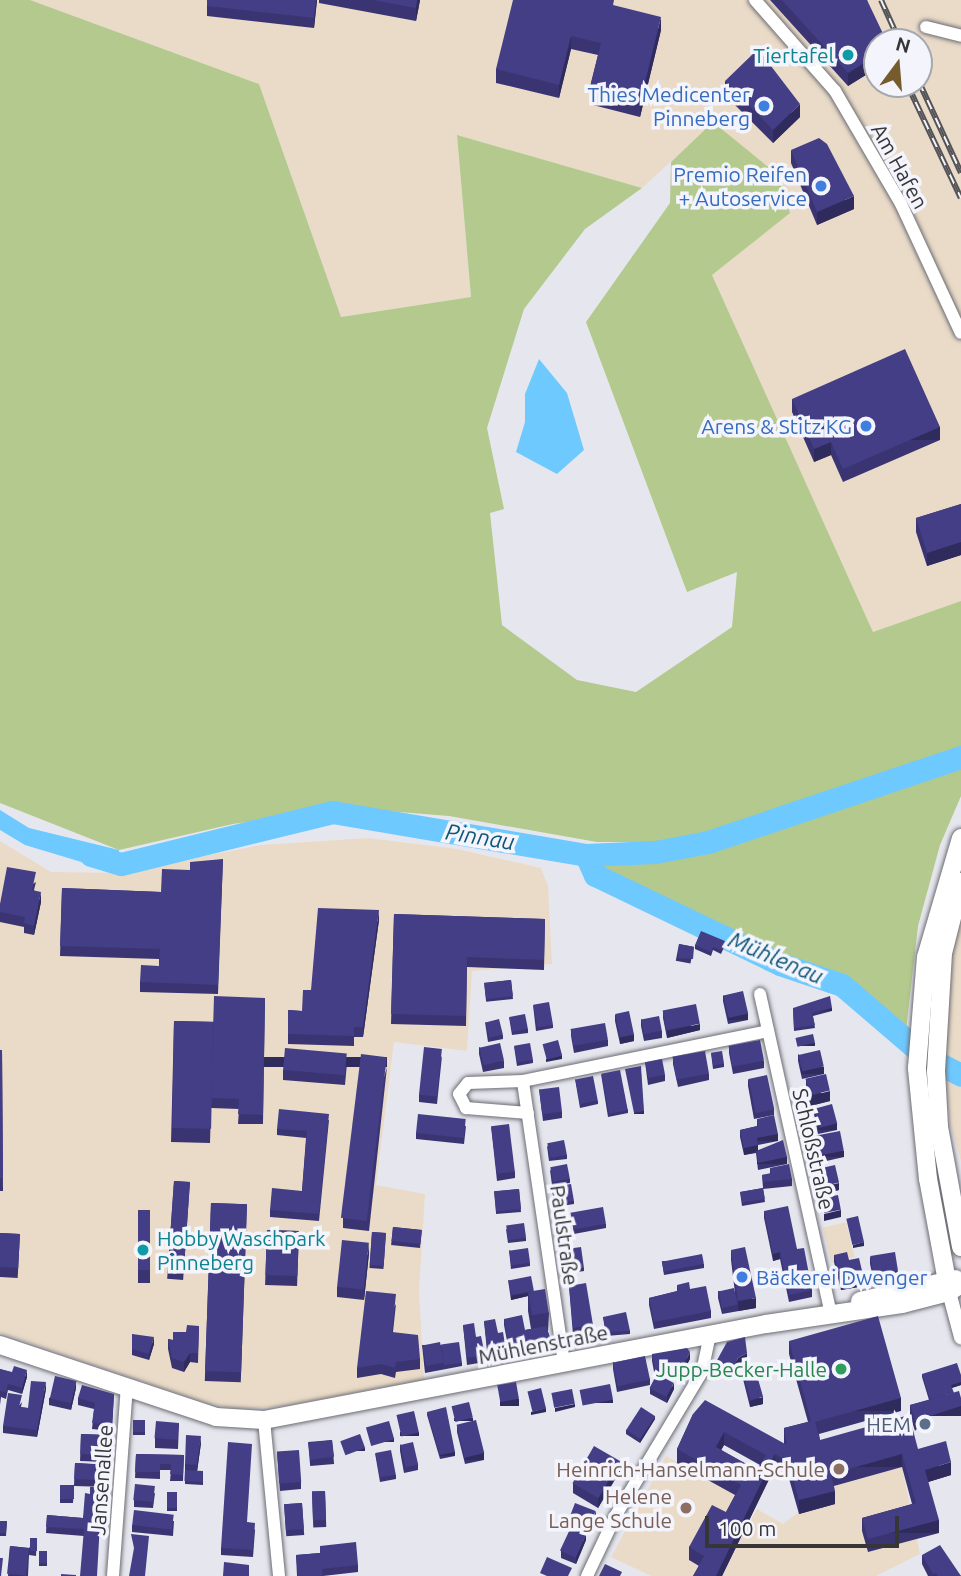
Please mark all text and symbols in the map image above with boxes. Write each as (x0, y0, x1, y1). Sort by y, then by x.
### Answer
north arrow (863, 28, 933, 98)
text: N (893, 32, 913, 57)
place label: Tiertafel (753, 42, 834, 68)
marker: Tiertafel (840, 47, 856, 63)
place label: Thies Medicenter Pinneberg (587, 81, 750, 131)
marker: Thies Medicenter Pinneberg (756, 98, 772, 114)
street label: Am Hafen (866, 119, 934, 213)
place label: Premio Reifen + Autoservice (673, 161, 807, 211)
marker: Premio Reifen + Autoservice (813, 178, 829, 194)
place label: Arens & Stitz KG (701, 413, 852, 439)
marker: Arens & Stitz KG (858, 418, 874, 434)
water label: Pinnau (443, 818, 517, 856)
water label: Mühlenau (724, 926, 828, 990)
street label: Schloßstraße (788, 1086, 840, 1212)
street label: Paulstraße (545, 1183, 585, 1287)
place label: Hobby Waschpark Pinneberg (157, 1225, 326, 1275)
marker: Hobby Waschpark Pinneberg (135, 1242, 151, 1258)
place label: Bäckerei Dwenger (756, 1264, 927, 1290)
marker: Bäckerei Dwenger (734, 1269, 750, 1285)
street label: Mühlenstraße (476, 1319, 610, 1369)
place label: Jupp-Becker-Halle (656, 1356, 827, 1382)
marker: Jupp-Becker-Halle (833, 1361, 849, 1377)
place label: HEM (866, 1411, 911, 1437)
marker: HEM (917, 1416, 933, 1432)
street label: Jansenallee (85, 1424, 117, 1536)
place label: Heinrich-Hanselmann-Schule (556, 1456, 825, 1482)
marker: Heinrich-Hanselmann-Schule (831, 1461, 847, 1477)
place label: Helene Lange Schule (548, 1483, 672, 1533)
marker: Helene Lange Schule (678, 1500, 694, 1516)
scale bar (709, 1502, 903, 1546)
text: 100 m (718, 1516, 776, 1540)

